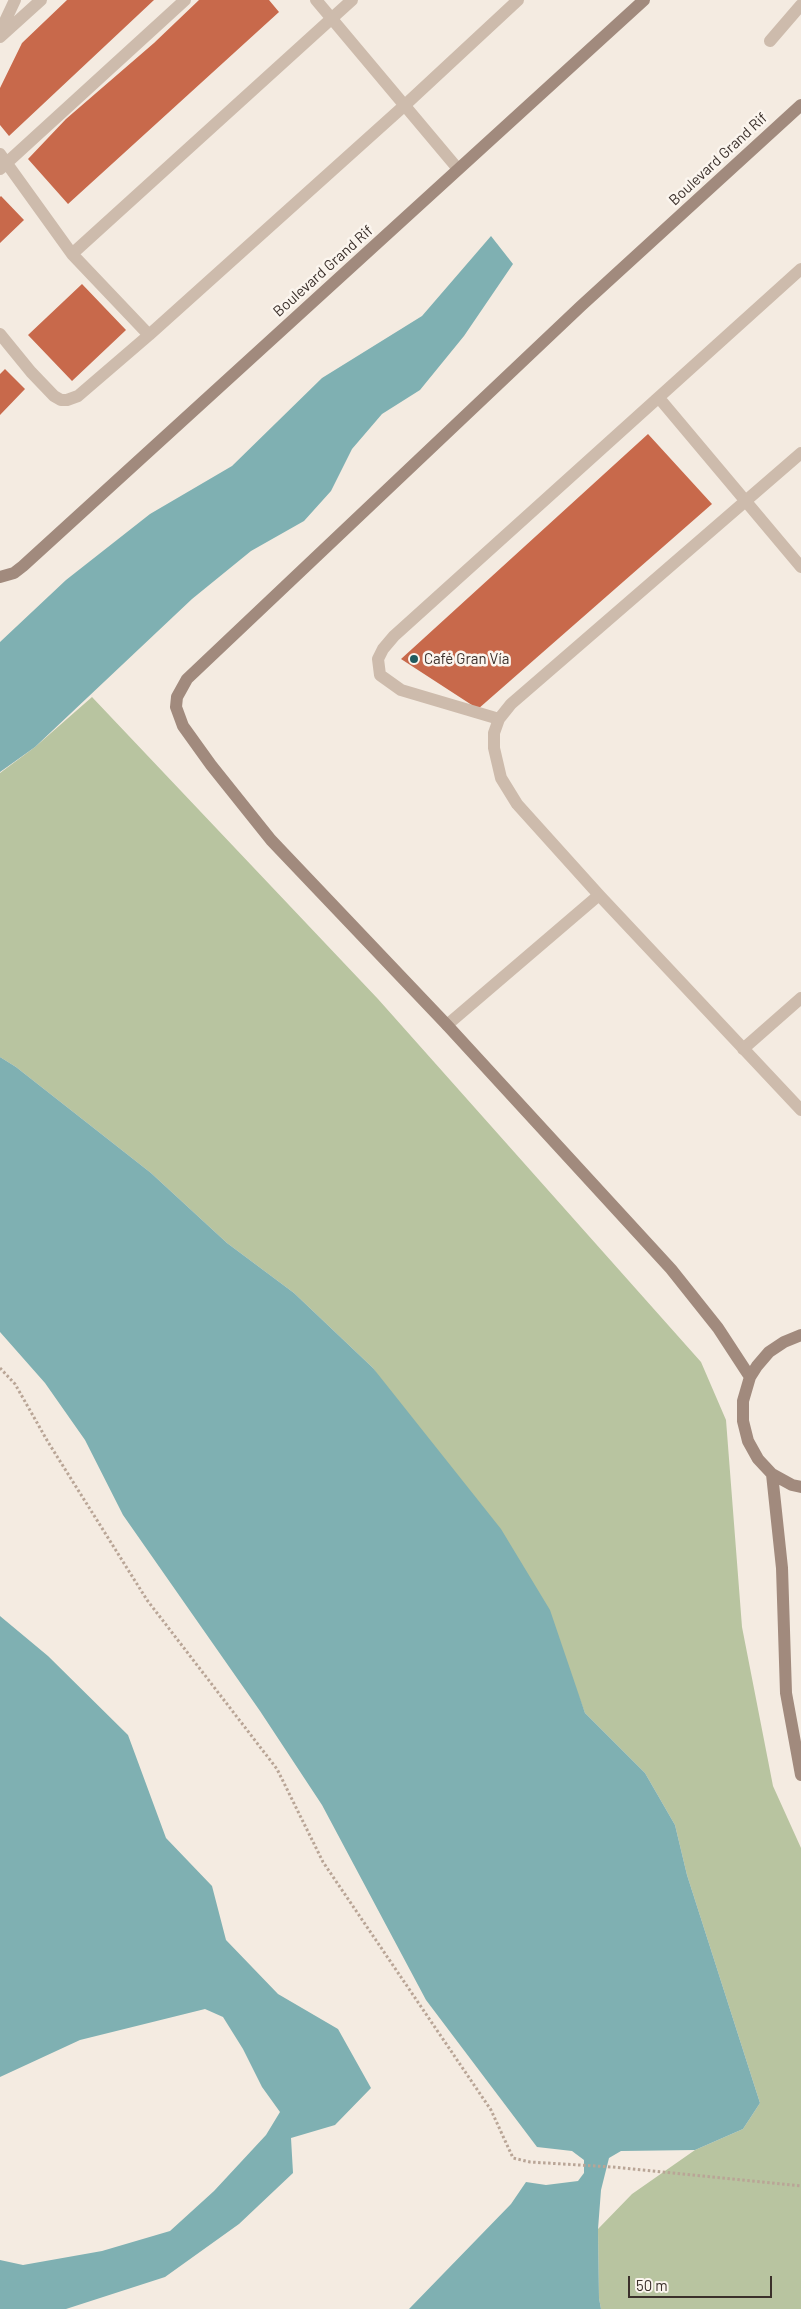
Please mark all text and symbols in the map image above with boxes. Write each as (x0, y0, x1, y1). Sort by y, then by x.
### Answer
street label: Boulevard Grand Rif (665, 109, 771, 209)
street label: Boulevard Grand Rif (269, 222, 377, 320)
place label: Café Gran Vía (424, 650, 509, 668)
marker: Café Gran Vía (408, 653, 420, 665)
scale bar (631, 2266, 775, 2298)
text: 50 m (636, 2276, 668, 2294)

